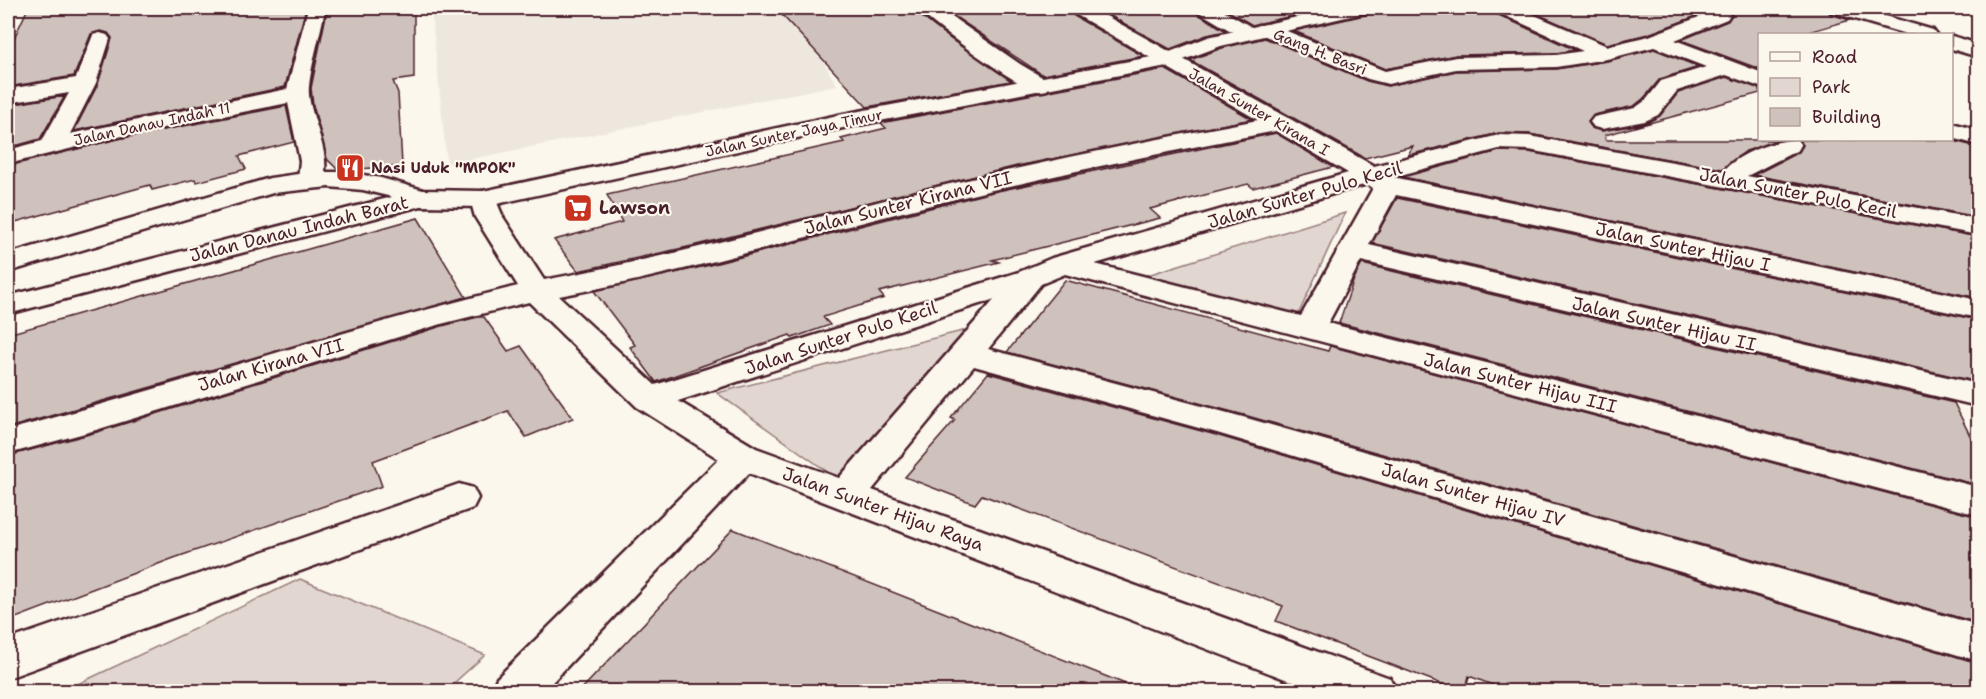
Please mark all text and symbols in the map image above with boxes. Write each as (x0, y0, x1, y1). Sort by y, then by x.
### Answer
street label: Gang H. Basri (1270, 24, 1370, 80)
legend (1758, 33, 1953, 141)
text: Road (1812, 45, 1857, 69)
street label: Jalan Sunter Kirana I (1185, 64, 1333, 160)
text: Park (1812, 75, 1851, 99)
street label: Jalan Danau Indah 11 (72, 98, 232, 150)
street label: Jalan Sunter Jaya Timur (703, 104, 885, 162)
text: Building (1812, 105, 1881, 129)
restaurant icon: Nasi Uduk "MPOK" (334, 152, 366, 184)
street label: Jalan Sunter Pulo Kecil (1205, 156, 1405, 234)
place label: Nasi Uduk "MPOK" (371, 158, 516, 178)
street label: Jalan Sunter Pulo Kecil (1697, 162, 1899, 224)
street label: Jalan Sunter Kirana VII (802, 166, 1014, 240)
street label: Jalan Danau Indah Barat (187, 190, 411, 268)
supermarket icon: Lawson (562, 192, 594, 224)
place label: Lawson (599, 196, 670, 220)
street label: Jalan Sunter Hijau I (1593, 217, 1773, 277)
street label: Jalan Sunter Hijau II (1570, 291, 1759, 357)
street label: Jalan Sunter Pulo Kecil (742, 295, 941, 380)
street label: Jalan Kirana VII (195, 333, 347, 397)
street label: Jalan Sunter Hijau III (1421, 347, 1619, 419)
street label: Jalan Sunter Hijau IV (1378, 457, 1568, 533)
street label: Jalan Sunter Hijau Raya (779, 461, 987, 557)

